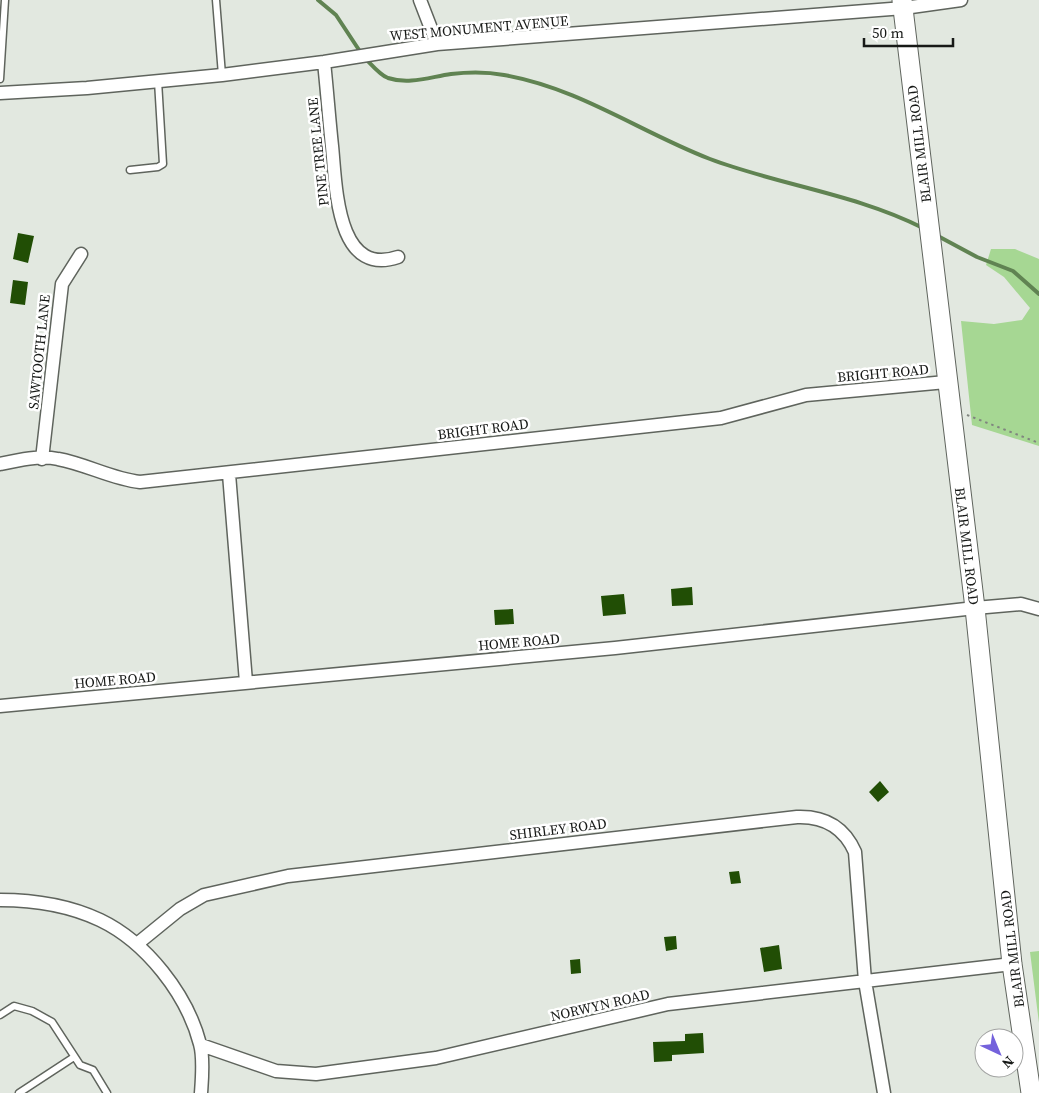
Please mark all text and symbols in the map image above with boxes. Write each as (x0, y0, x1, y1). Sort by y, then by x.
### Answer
street label: WEST MONUMENT AVENUE (389, 10, 569, 46)
scale bar (864, 15, 953, 47)
text: 50 m (872, 22, 904, 43)
street label: BLAIR MILL ROAD (902, 84, 936, 204)
street label: PINE TREE LANE (302, 97, 334, 207)
street label: SAWTOOTH LANE (23, 294, 55, 410)
street label: BRIGHT ROAD (836, 359, 930, 387)
street label: BRIGHT ROAD (436, 413, 530, 445)
street label: BLAIR MILL ROAD (950, 486, 984, 606)
street label: HOME ROAD (477, 628, 561, 656)
street label: HOME ROAD (73, 666, 157, 694)
street label: SHIRLEY ROAD (508, 813, 608, 845)
street label: BLAIR MILL ROAD (995, 889, 1029, 1009)
street label: NORWYN ROAD (548, 984, 652, 1026)
north arrow (974, 1028, 1024, 1078)
text: N (997, 1052, 1019, 1073)

